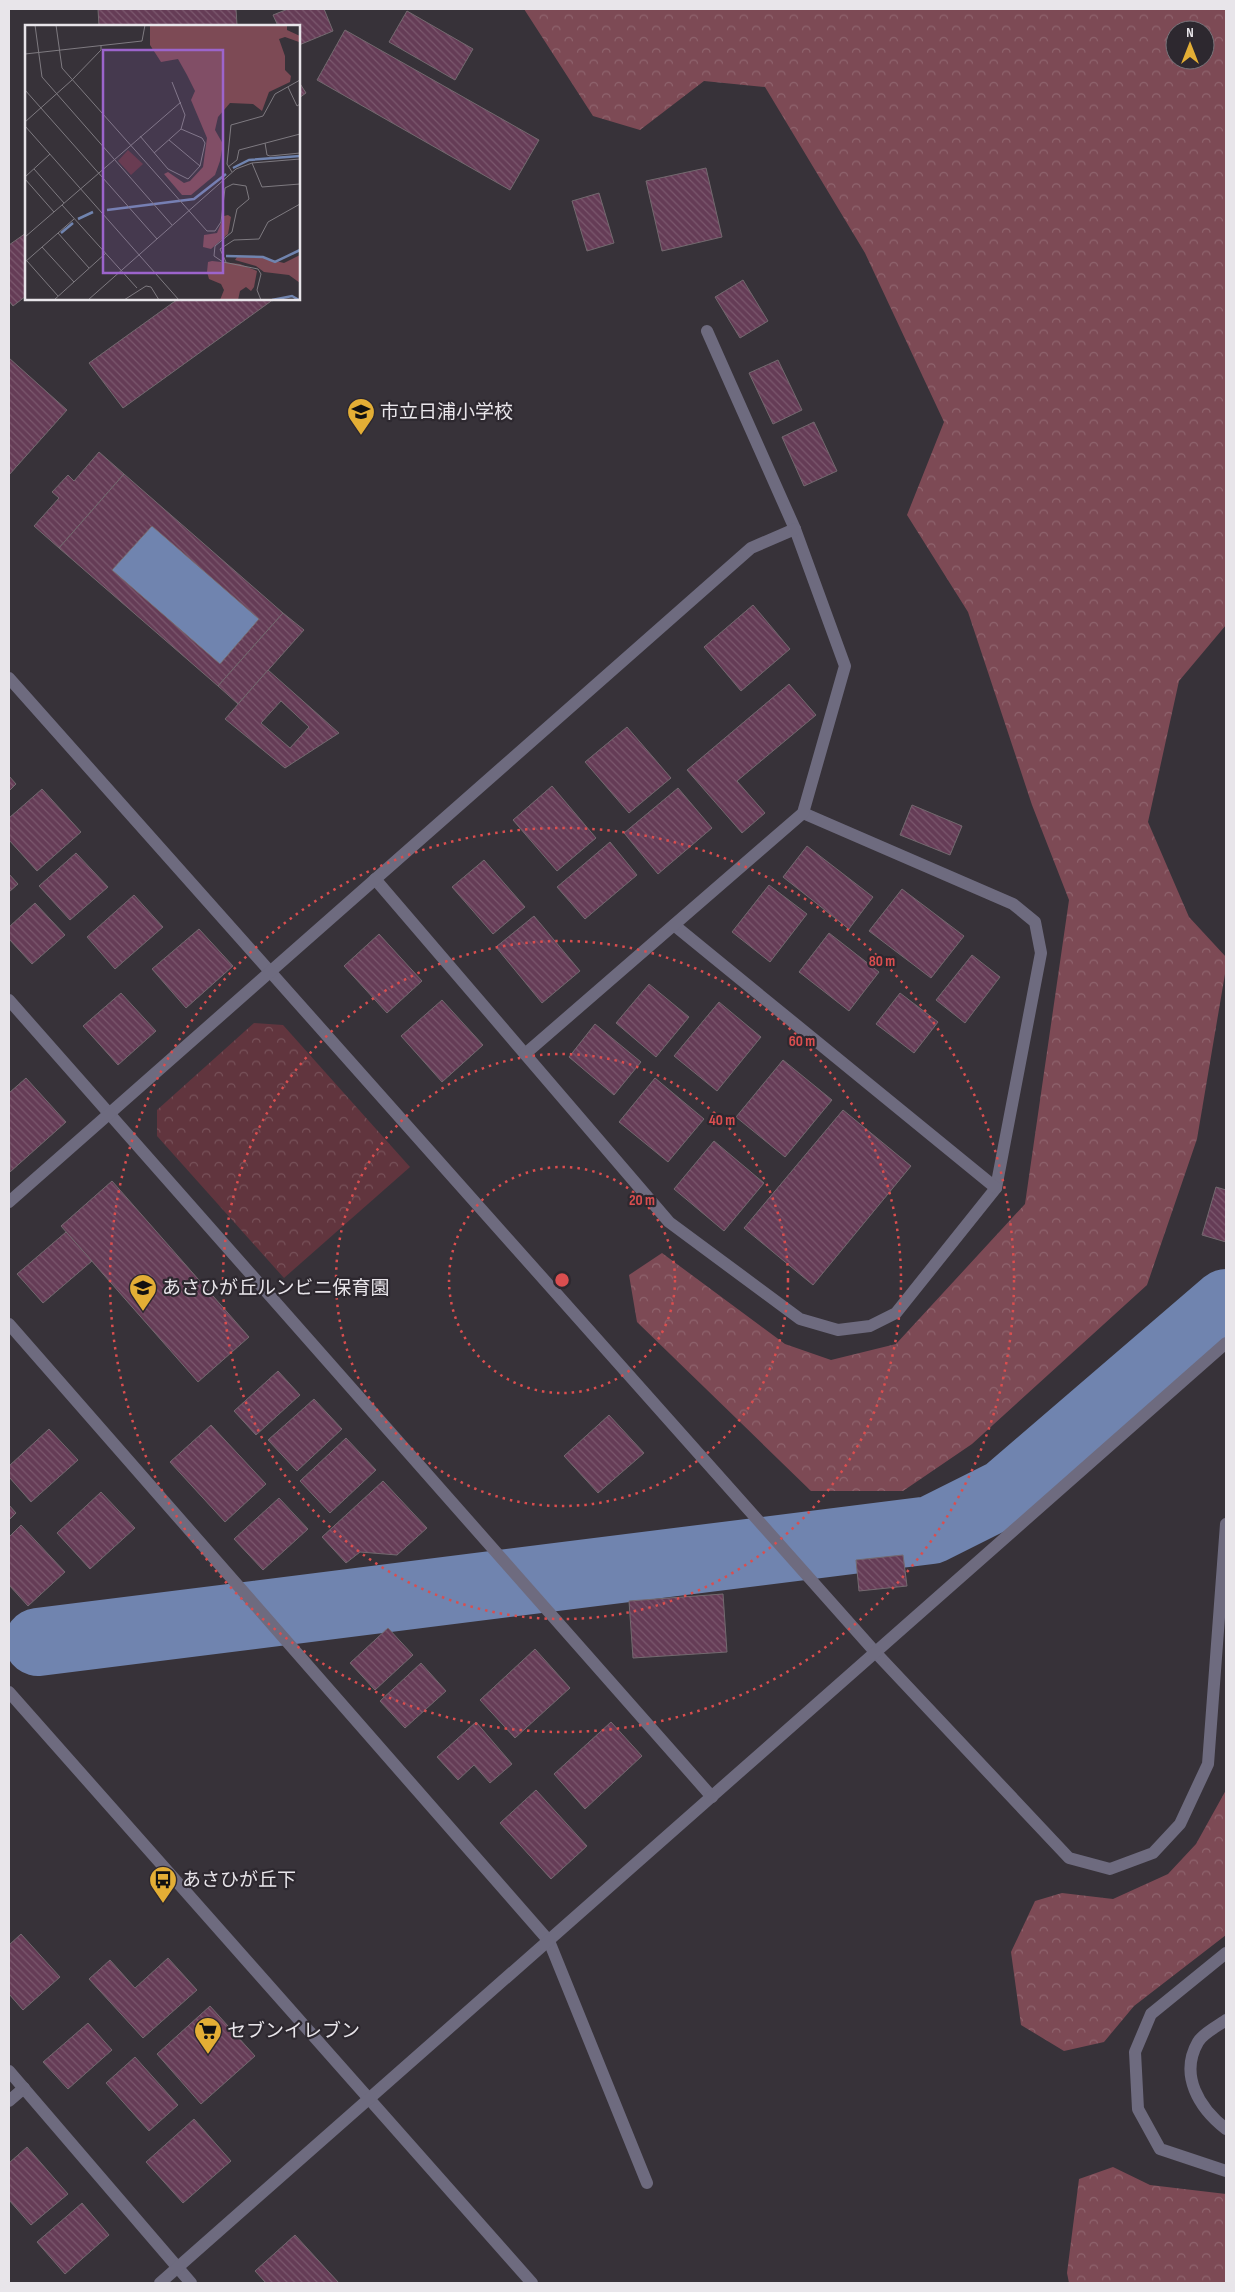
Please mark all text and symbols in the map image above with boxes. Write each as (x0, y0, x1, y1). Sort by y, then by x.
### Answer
north arrow (1165, 20, 1215, 70)
text: N (1186, 24, 1194, 41)
inset map (25, 25, 300, 300)
school or university icon: 市立日浦小学校 (346, 397, 376, 436)
place label: 市立日浦小学校 (380, 401, 513, 424)
text: 80 m (869, 952, 895, 971)
text: 60 m (789, 1032, 815, 1051)
text: 40 m (709, 1111, 735, 1130)
text: 20 m (629, 1191, 655, 1210)
centre of rings (553, 1271, 571, 1289)
school or university icon: あさひが丘ルンビニ保育園 (128, 1273, 158, 1312)
place label: あさひが丘ルンビニ保育園 (162, 1277, 390, 1300)
bus stop icon: あさひが丘下 (148, 1865, 178, 1904)
place label: あさひが丘下 (182, 1869, 296, 1892)
supermarket icon: セブンイレブン (193, 2016, 223, 2055)
place label: セブンイレブン (227, 2020, 360, 2043)

